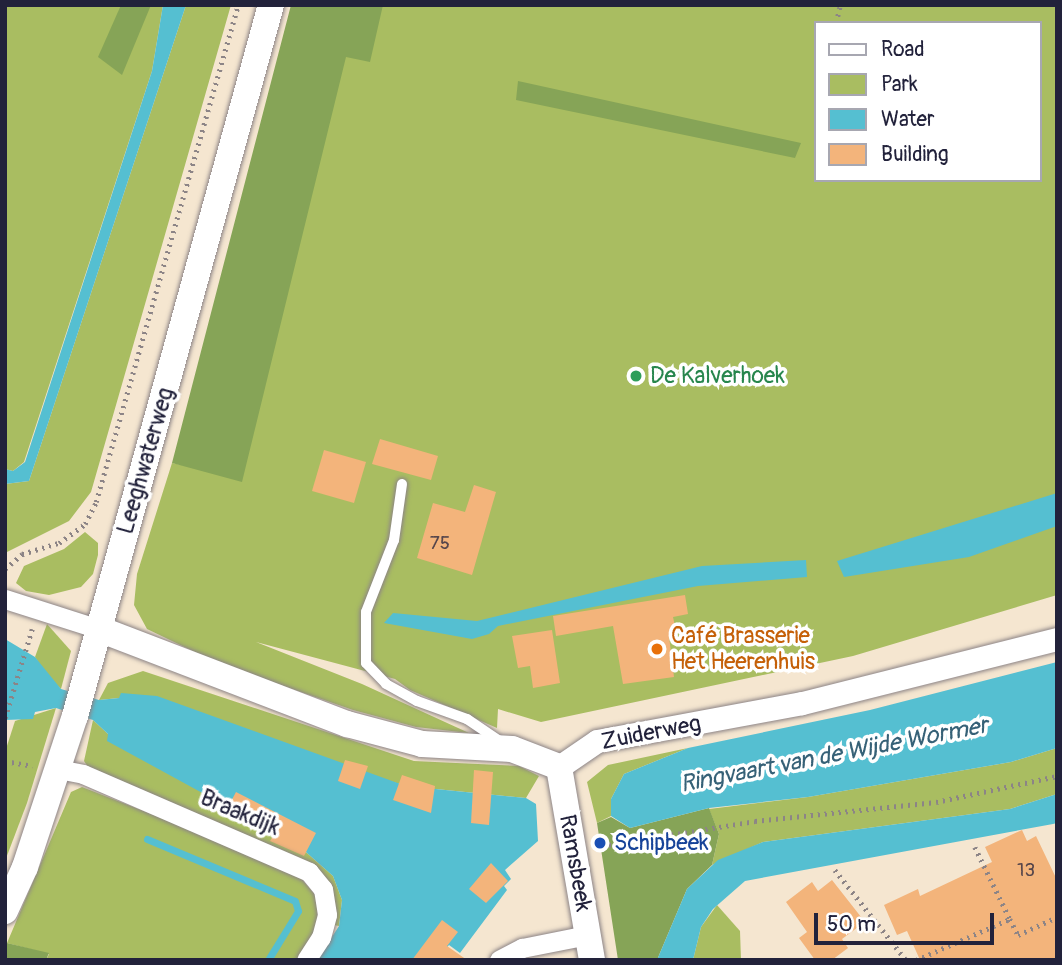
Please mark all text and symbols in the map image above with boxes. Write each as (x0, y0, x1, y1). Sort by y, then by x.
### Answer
legend (814, 21, 1041, 182)
text: Road (881, 36, 925, 63)
text: Park (881, 71, 918, 98)
text: Water (881, 106, 934, 133)
text: Building (881, 141, 948, 168)
place label: De Kalverhoek (650, 362, 785, 390)
marker: De Kalverhoek (628, 368, 644, 384)
street label: Leeghwaterweg (112, 385, 180, 537)
house number: 75 (430, 533, 450, 555)
place label: Café Brasserie Het Heerenhuis (671, 622, 815, 676)
marker: Café Brasserie Het Heerenhuis (649, 641, 665, 657)
street label: Zuiderweg (599, 710, 703, 756)
water label: Ringvaart van de Wijde Wormer (678, 711, 990, 799)
street label: Braakdijk (196, 784, 284, 842)
street label: Ramsbeek (553, 812, 597, 914)
place label: Schipbeek (614, 829, 709, 857)
marker: Schipbeek (592, 835, 608, 851)
house number: 13 (1017, 860, 1035, 882)
scale bar (817, 898, 997, 942)
text: 50 m (827, 911, 876, 938)

